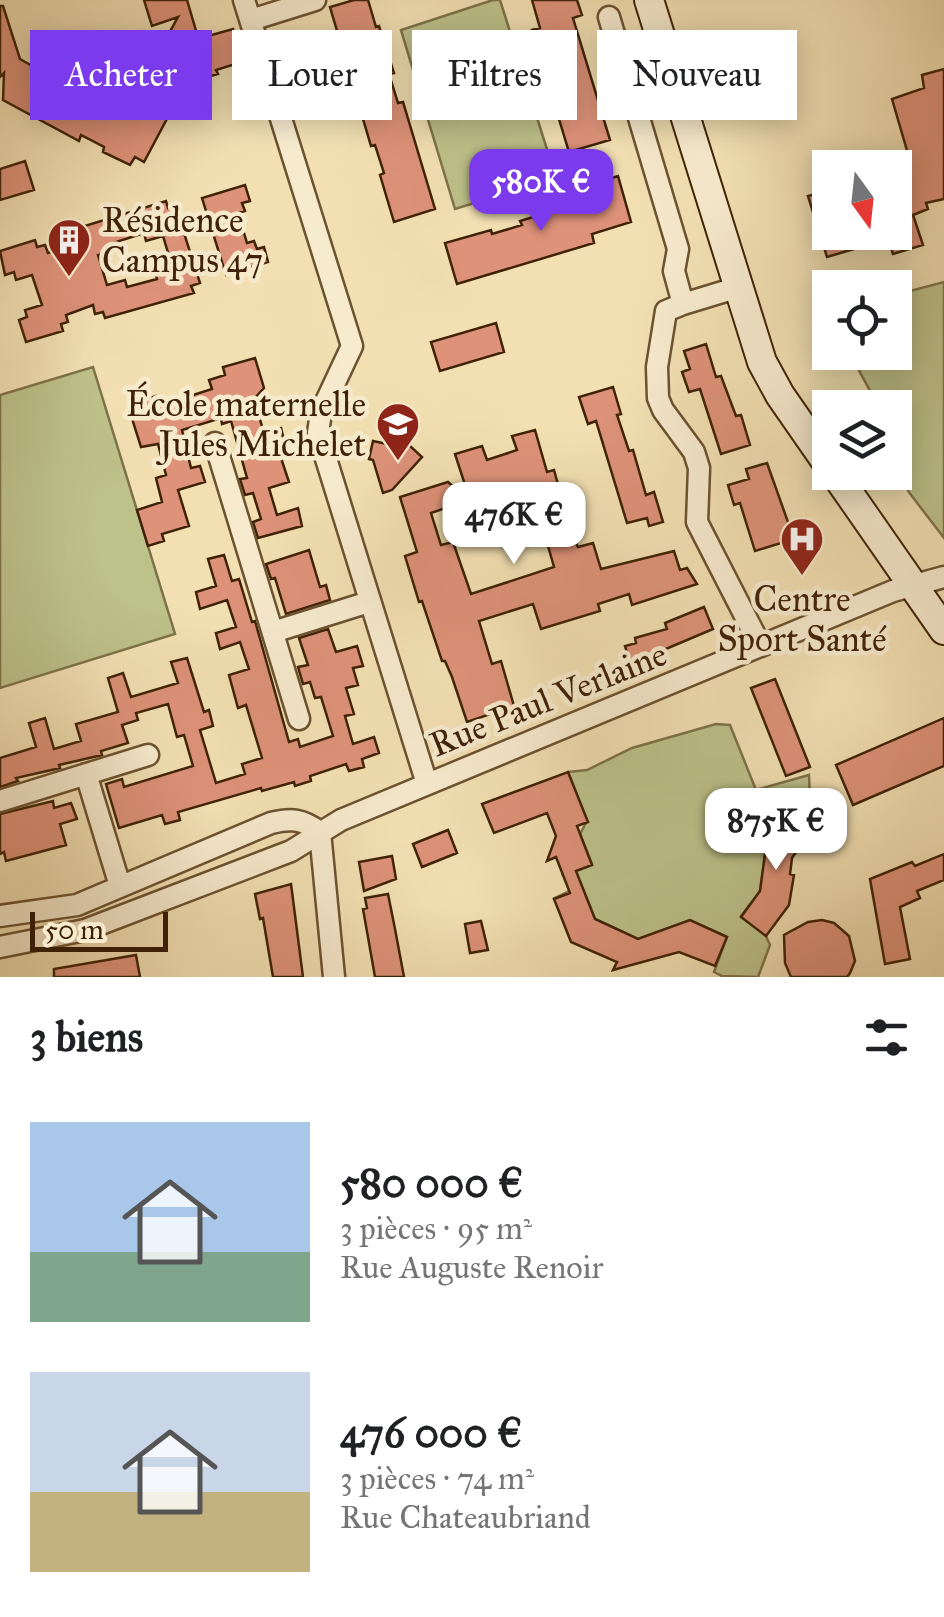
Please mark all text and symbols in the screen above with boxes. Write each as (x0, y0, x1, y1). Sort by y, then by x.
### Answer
chip: Acheter (30, 30, 212, 120)
chip: Louer (232, 30, 392, 120)
chip: Filtres (412, 30, 577, 120)
chip: Nouveau (597, 30, 797, 120)
pin: 580K € (460, 149, 622, 234)
north arrow (812, 150, 912, 250)
map controls (812, 150, 912, 490)
text: 580K € (491, 162, 591, 201)
place label: Résidence Campus 47 (102, 199, 263, 282)
building icon: Résidence Campus 47 (46, 217, 92, 278)
button: locate (812, 270, 912, 370)
place label: École maternelle Jules Michelet (126, 381, 366, 466)
button: layers (812, 390, 912, 490)
school or university icon: École maternelle Jules Michelet (375, 401, 421, 462)
pin: 476K € (433, 482, 595, 567)
text: 476K € (465, 495, 563, 534)
hospital icon: Centre Sport Santé (779, 516, 825, 577)
place label: Centre Sport Santé (717, 578, 887, 661)
street label: Rue Paul Verlaine (423, 632, 673, 767)
pin: 875K € (695, 788, 857, 873)
text: 875K € (727, 801, 825, 840)
scale bar (30, 907, 168, 951)
text: 50 m (45, 912, 104, 947)
icon: filters (859, 1010, 914, 1065)
text: 3 biens (30, 1011, 143, 1063)
text: 580 000 € (340, 1157, 523, 1209)
icon: home (110, 1162, 230, 1282)
text: 3 pièces · 95 m² (340, 1209, 532, 1248)
text: Rue Auguste Renoir (340, 1248, 603, 1287)
text: 476 000 € (340, 1407, 522, 1459)
icon: home (110, 1412, 230, 1532)
text: 3 pièces · 74 m² (340, 1459, 534, 1498)
text: Rue Chateaubriand (340, 1498, 591, 1537)

